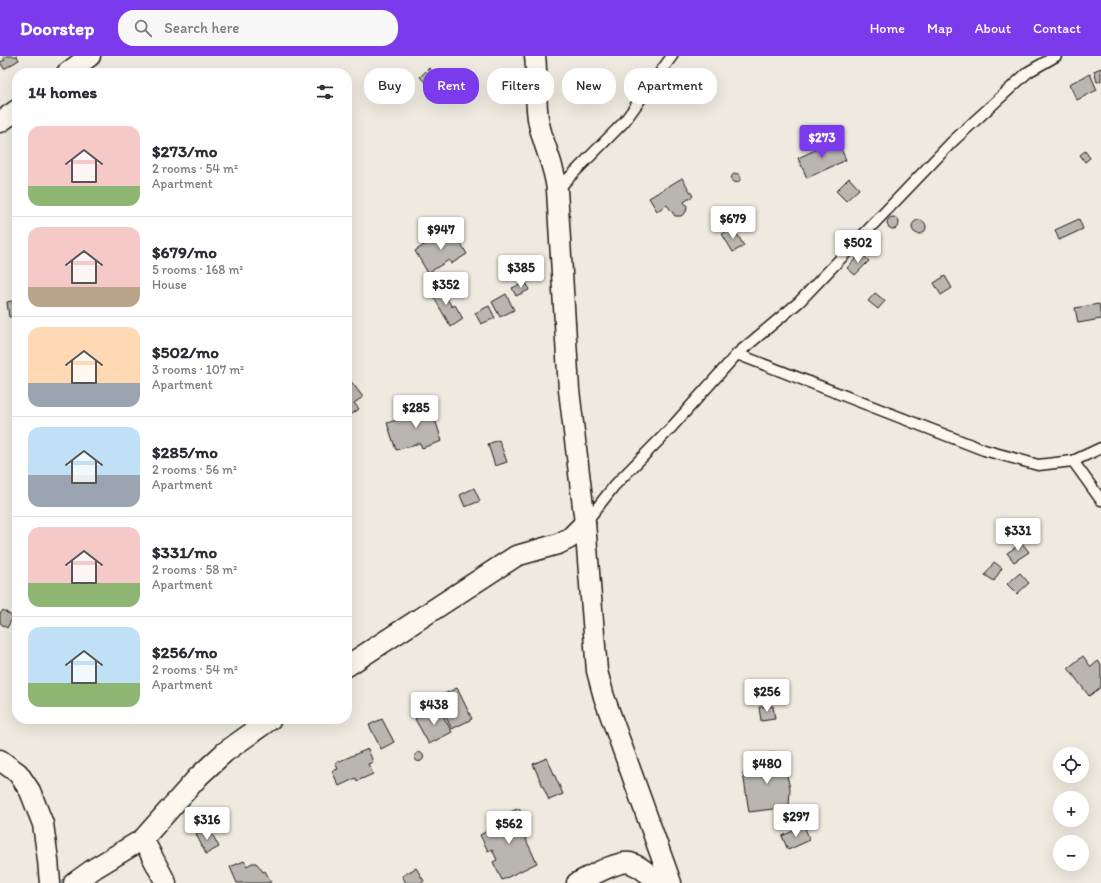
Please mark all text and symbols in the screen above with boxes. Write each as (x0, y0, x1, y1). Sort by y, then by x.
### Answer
search box (118, 10, 398, 46)
text: Doorstep (20, 17, 94, 40)
icon: search (132, 17, 154, 39)
text: Search here (164, 19, 240, 37)
text: Home (870, 20, 905, 37)
text: Map (927, 20, 953, 37)
text: About (975, 20, 1011, 37)
text: Contact (1033, 20, 1081, 37)
chip: Buy (364, 68, 415, 104)
chip: Rent (423, 68, 479, 104)
chip: Filters (487, 68, 554, 104)
chip: New (562, 68, 616, 104)
chip: Apartment (624, 68, 717, 104)
icon: filters (314, 81, 336, 103)
text: 14 homes (28, 82, 97, 102)
pin: $273 (798, 125, 846, 159)
text: $273 (809, 130, 835, 145)
text: $273/mo (152, 141, 217, 161)
icon: home (60, 142, 108, 190)
text: 2 rooms · 54 m² (152, 161, 238, 176)
text: Apartment (152, 176, 213, 191)
pin: $679 (709, 206, 757, 240)
text: $679 (720, 211, 746, 226)
pin: $947 (417, 217, 465, 251)
text: $947 (427, 222, 455, 237)
pin: $502 (834, 230, 882, 264)
text: $502 (844, 235, 872, 250)
text: $679/mo (152, 242, 217, 262)
icon: home (60, 243, 108, 291)
pin: $385 (497, 255, 545, 289)
text: $385 (507, 260, 535, 275)
text: 5 rooms · 168 m² (152, 262, 243, 277)
pin: $352 (422, 272, 470, 306)
text: House (152, 277, 187, 292)
text: $352 (432, 277, 460, 292)
text: $502/mo (152, 342, 219, 362)
icon: home (60, 343, 108, 391)
text: 3 rooms · 107 m² (152, 362, 244, 377)
text: Apartment (152, 377, 213, 392)
pin: $285 (392, 395, 440, 429)
text: $285 (402, 400, 430, 415)
text: $285/mo (152, 442, 218, 462)
icon: home (60, 443, 108, 491)
text: 2 rooms · 56 m² (152, 462, 237, 477)
text: Apartment (152, 477, 213, 492)
pin: $331 (994, 518, 1042, 552)
text: $331 (1005, 523, 1031, 538)
text: $331/mo (152, 542, 217, 562)
icon: home (60, 543, 108, 591)
text: 2 rooms · 58 m² (152, 562, 237, 577)
text: Apartment (152, 577, 213, 592)
text: $256/mo (152, 642, 218, 662)
icon: home (60, 643, 108, 691)
text: 2 rooms · 54 m² (152, 662, 238, 677)
text: Apartment (152, 677, 213, 692)
pin: $256 (743, 679, 791, 713)
text: $256 (753, 684, 781, 699)
pin: $438 (410, 692, 458, 726)
text: $438 (420, 697, 448, 712)
map controls (1053, 747, 1089, 871)
button: locate (1053, 747, 1089, 783)
pin: $480 (743, 751, 791, 785)
text: $480 (752, 756, 782, 771)
button: + (1053, 791, 1089, 827)
pin: $297 (772, 804, 820, 838)
pin: $316 (183, 807, 231, 841)
text: $297 (783, 809, 809, 824)
pin: $562 (485, 811, 533, 845)
text: $316 (194, 812, 220, 827)
text: $562 (495, 816, 523, 831)
button: − (1053, 835, 1089, 871)

